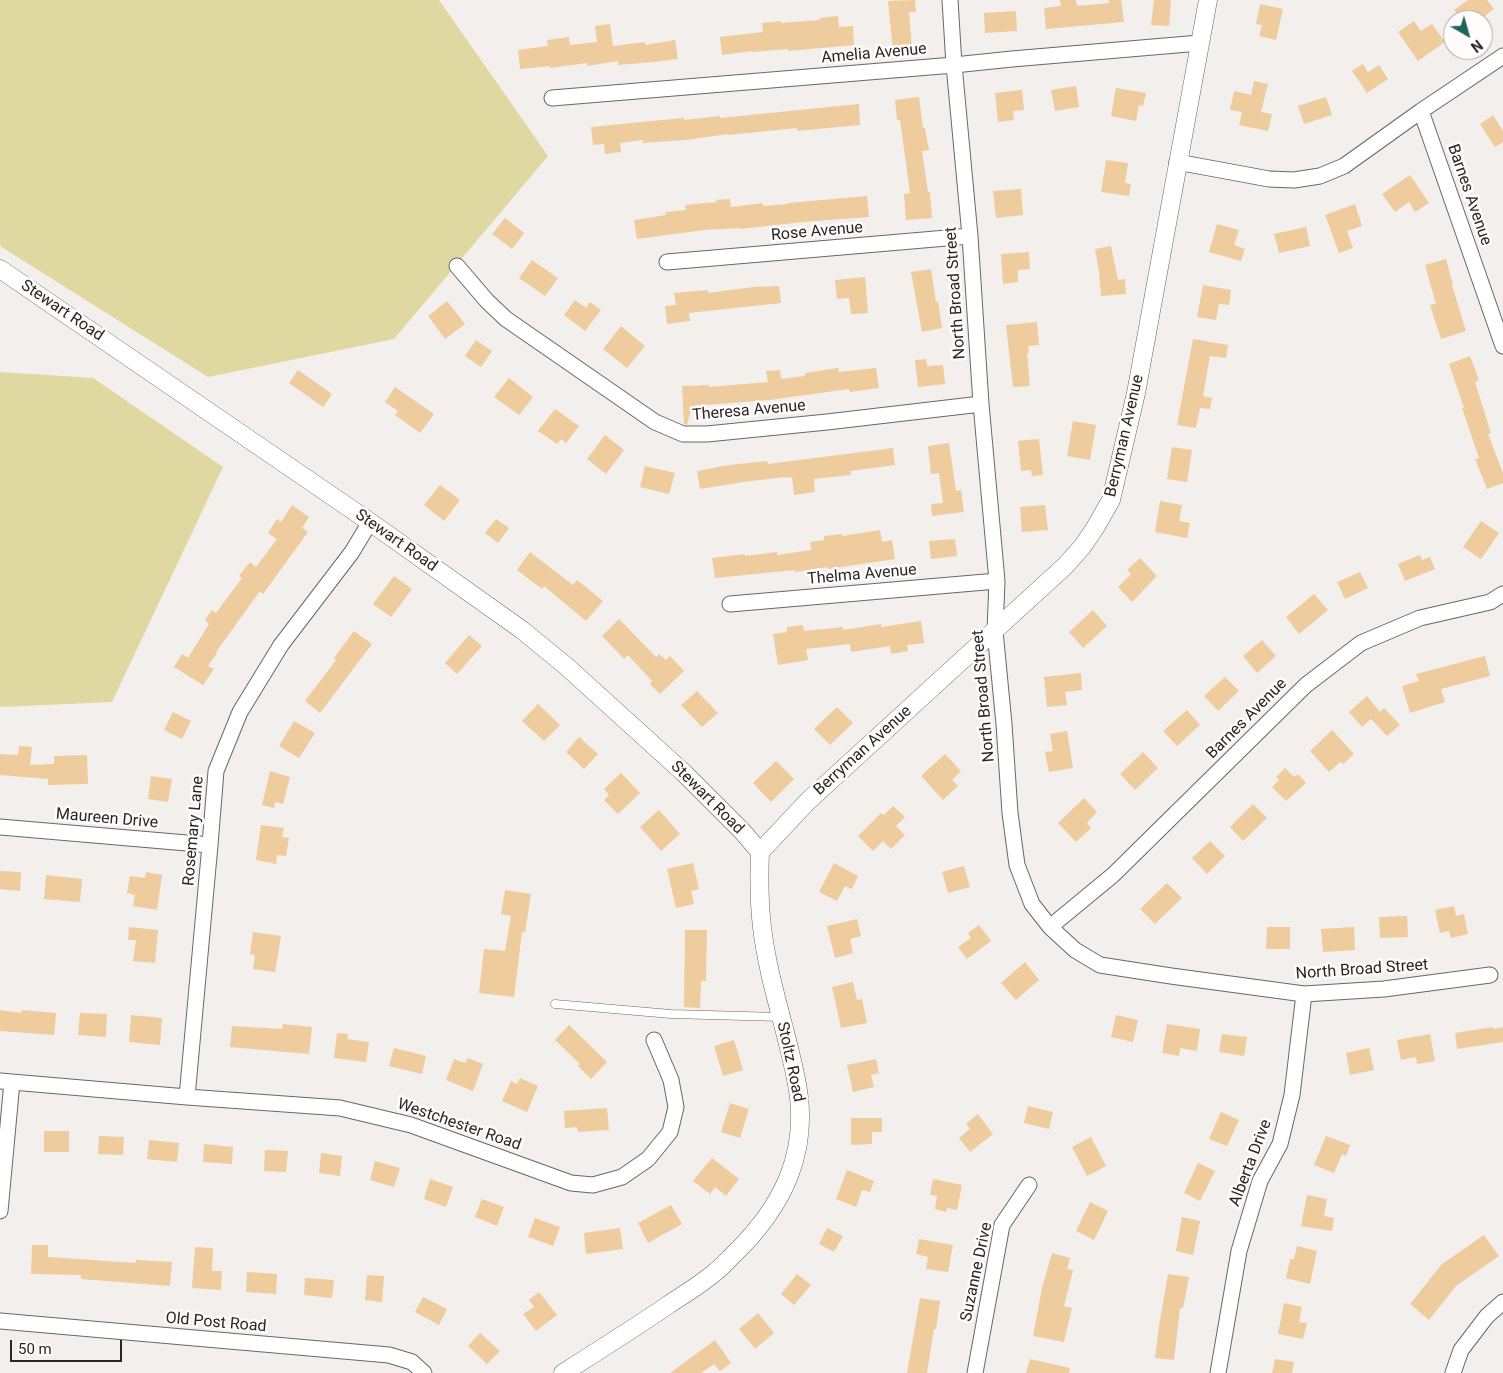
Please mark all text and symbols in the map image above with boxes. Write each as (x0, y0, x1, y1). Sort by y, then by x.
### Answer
north arrow (1443, 10, 1493, 60)
text: N (1468, 37, 1485, 55)
street label: Amelia Avenue (821, 40, 927, 68)
street label: Barnes Avenue (1443, 142, 1495, 248)
street label: Rose Avenue (770, 218, 864, 246)
street label: North Broad Street (942, 226, 970, 360)
street label: Stewart Road (17, 276, 107, 346)
street label: Berryman Avenue (1102, 373, 1148, 499)
street label: Theresa Avenue (691, 396, 807, 426)
street label: Stewart Road (351, 506, 441, 576)
street label: Thelma Avenue (806, 561, 918, 589)
street label: North Broad Street (969, 629, 999, 763)
street label: Barnes Avenue (1203, 675, 1291, 763)
street label: Berryman Avenue (810, 702, 916, 800)
street label: Stewart Road (666, 757, 748, 839)
street label: Rosemary Lane (180, 775, 208, 887)
street label: Maureen Drive (55, 805, 159, 833)
street label: North Broad Street (1295, 956, 1429, 984)
street label: Stoltz Road (772, 1020, 808, 1104)
street label: Westchester Road (395, 1095, 523, 1155)
street label: Alberta Drive (1226, 1117, 1276, 1209)
street label: Suzanne Drive (957, 1221, 997, 1323)
street label: Old Post Road (165, 1309, 267, 1337)
scale bar (12, 1330, 125, 1362)
text: 50 m (18, 1340, 52, 1358)

